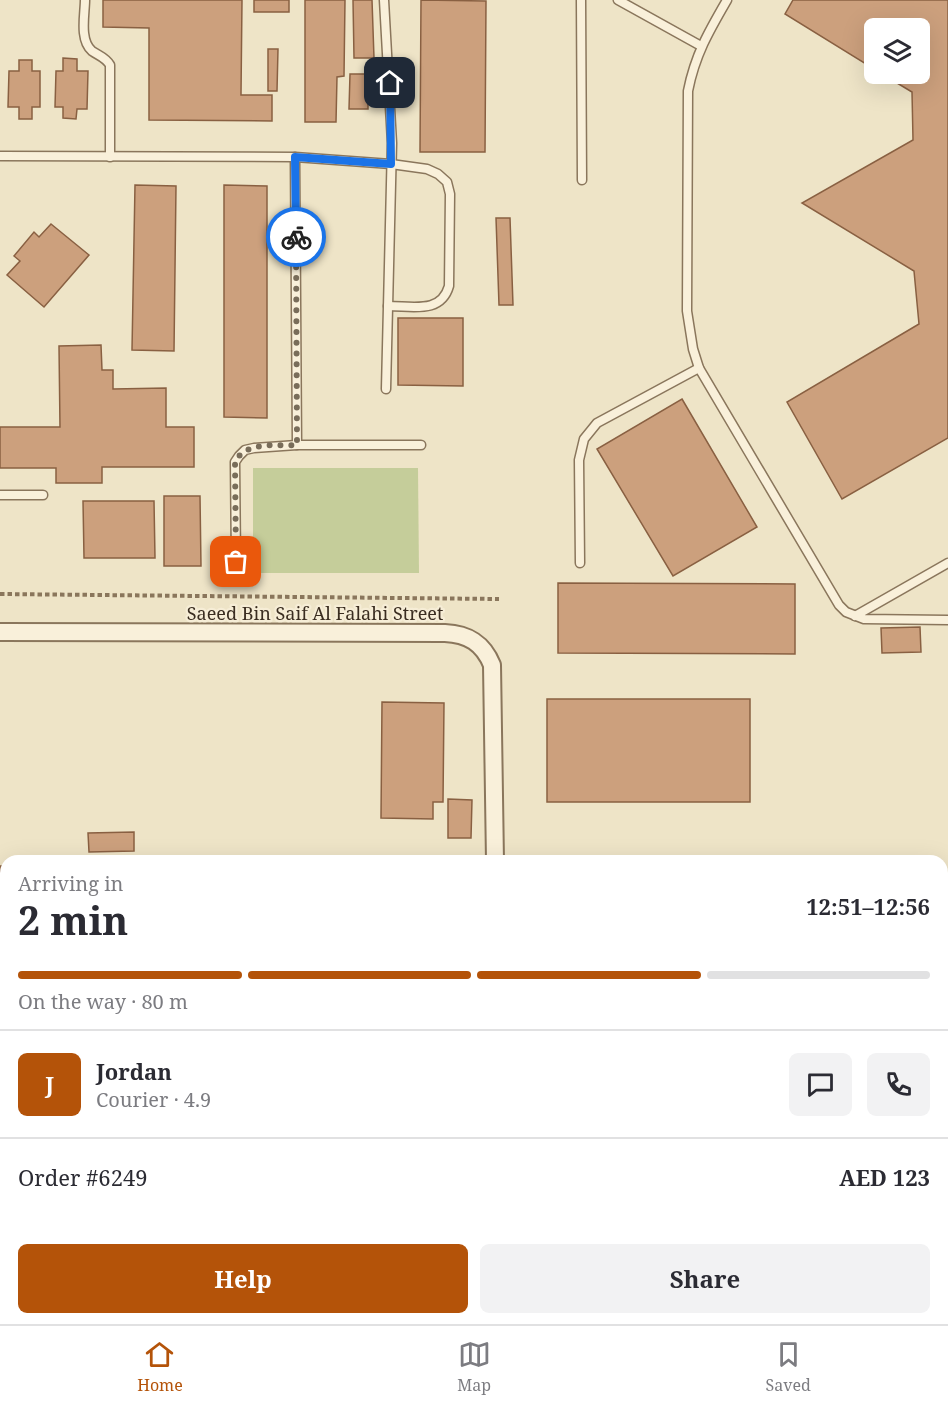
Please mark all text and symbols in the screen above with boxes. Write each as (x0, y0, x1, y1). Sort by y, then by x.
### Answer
map controls (864, 18, 930, 84)
button: layers (864, 18, 930, 84)
pin (364, 57, 415, 108)
icon: home (373, 66, 406, 99)
courier (266, 207, 326, 267)
icon: bike (280, 221, 313, 254)
pin (210, 536, 261, 587)
icon: bag (219, 545, 252, 578)
street label: Saeed Bin Saif Al Falahi Street (187, 601, 443, 625)
text: Arriving in (18, 870, 123, 897)
text: 12:51–12:56 (806, 891, 930, 921)
text: 2 min (18, 893, 128, 946)
text: On the way · 80 m (18, 988, 188, 1015)
button: chat (789, 1053, 852, 1116)
button: phone (867, 1053, 930, 1116)
text: Jordan (96, 1056, 172, 1086)
text: J (45, 1069, 54, 1099)
text: Courier · 4.9 (96, 1086, 211, 1113)
text: Order #6249 (18, 1162, 148, 1192)
text: AED 123 (839, 1162, 930, 1192)
button: Help (18, 1244, 468, 1313)
button: Share (480, 1244, 930, 1313)
tab: Home (137, 1338, 183, 1396)
tab: Map (457, 1338, 491, 1396)
tab: Saved (765, 1338, 811, 1396)

